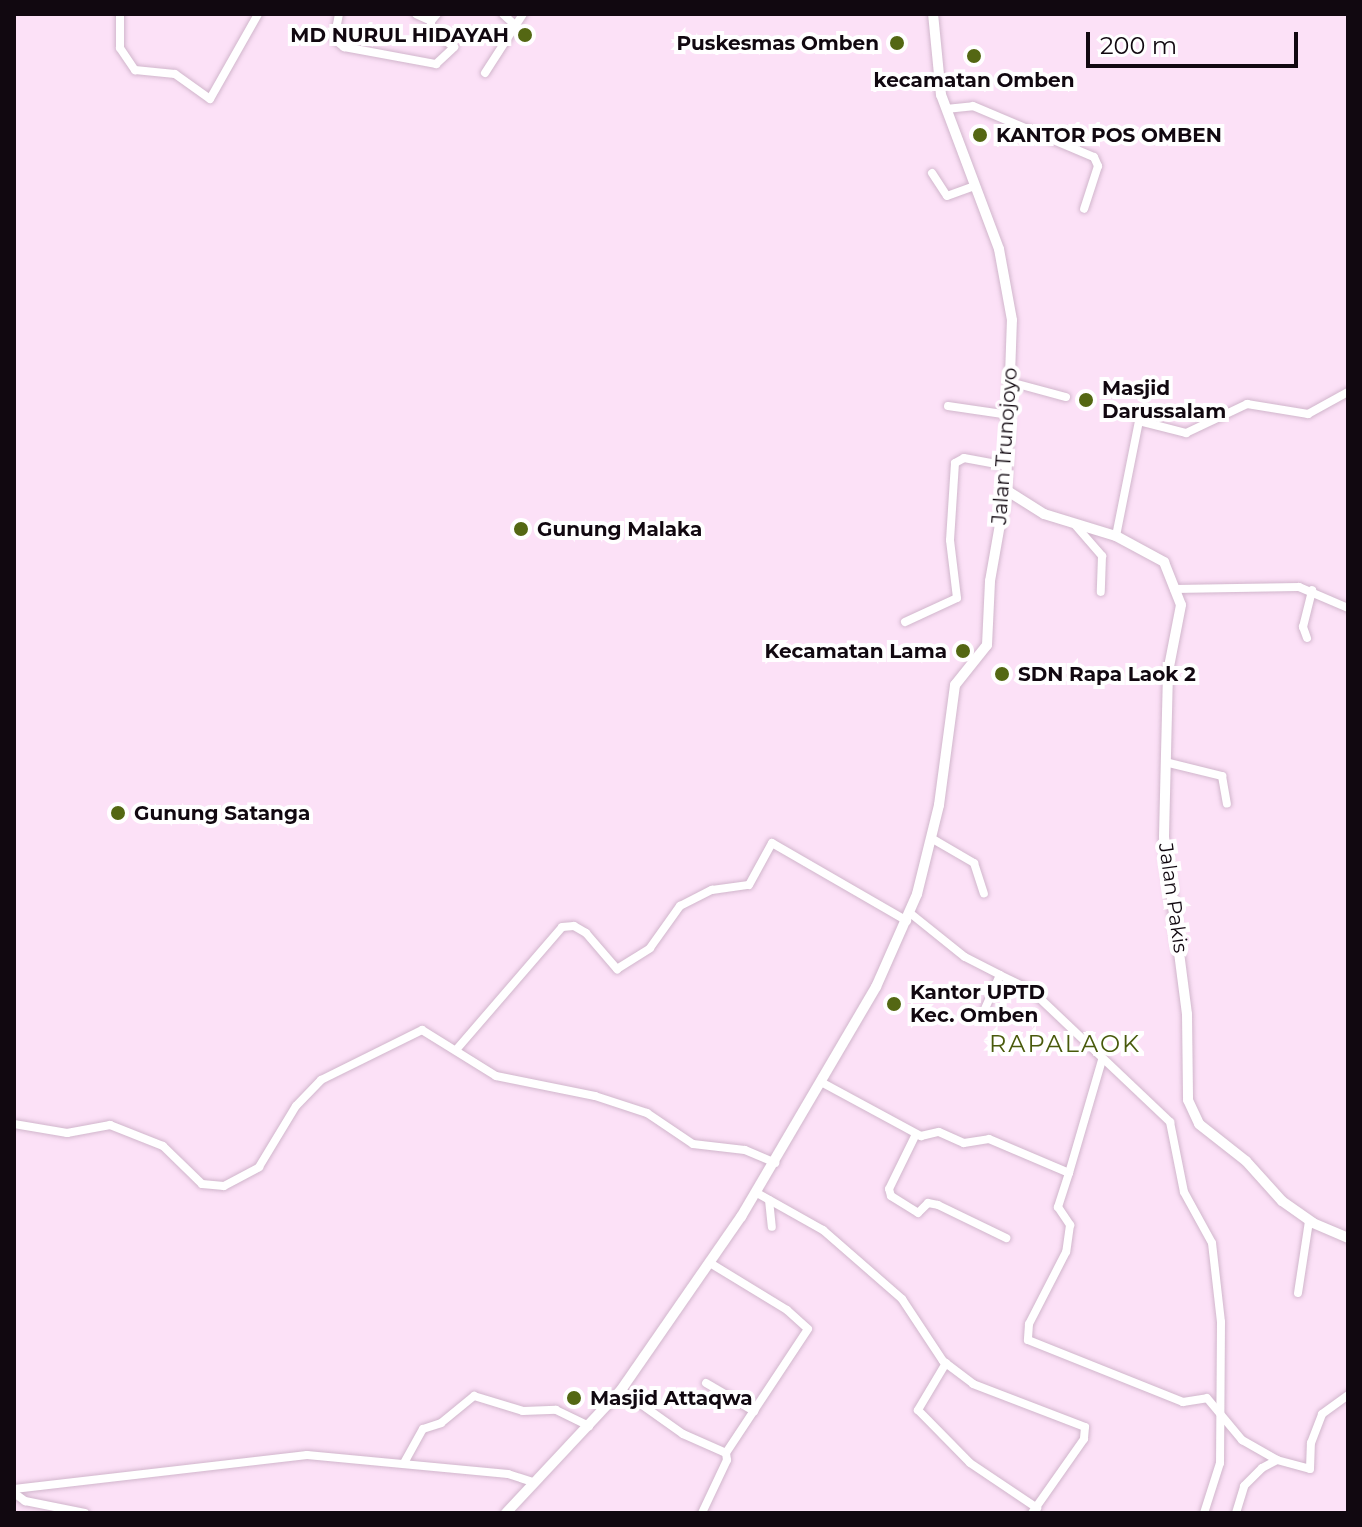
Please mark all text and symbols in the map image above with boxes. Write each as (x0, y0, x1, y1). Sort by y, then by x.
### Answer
scale bar (1090, 16, 1302, 66)
place label: MD NURUL HIDAYAH (290, 23, 509, 47)
marker: MD NURUL HIDAYAH (516, 26, 534, 44)
place label: Puskesmas Omben (676, 31, 879, 55)
text: 200 m (1100, 31, 1177, 60)
marker: Puskesmas Omben (886, 32, 908, 54)
marker: kecamatan Omben (965, 47, 983, 65)
place label: kecamatan Omben (874, 68, 1074, 92)
place label: KANTOR POS OMBEN (996, 123, 1222, 147)
marker: KANTOR POS OMBEN (971, 126, 989, 144)
street label: Jalan Trunojoyo (988, 367, 1022, 525)
place label: Masjid Darussalam (1102, 376, 1226, 423)
marker: Masjid Darussalam (1077, 391, 1095, 409)
place label: Gunung Malaka (537, 517, 702, 541)
marker: Gunung Malaka (512, 520, 530, 538)
place label: Kecamatan Lama (765, 639, 947, 663)
marker: Kecamatan Lama (954, 642, 972, 660)
place label: SDN Rapa Laok 2 (1018, 662, 1196, 686)
marker: SDN Rapa Laok 2 (993, 665, 1011, 683)
place label: Gunung Satanga (134, 801, 310, 825)
marker: Gunung Satanga (109, 804, 127, 822)
street label: Jalan Pakis (1153, 842, 1193, 954)
place label: Kantor UPTD Kec. Omben (910, 980, 1045, 1027)
marker: Kantor UPTD Kec. Omben (885, 995, 903, 1013)
district label: RAPALAOK (989, 1030, 1141, 1058)
place label: Masjid Attaqwa (590, 1386, 753, 1410)
marker: Masjid Attaqwa (565, 1389, 583, 1407)

